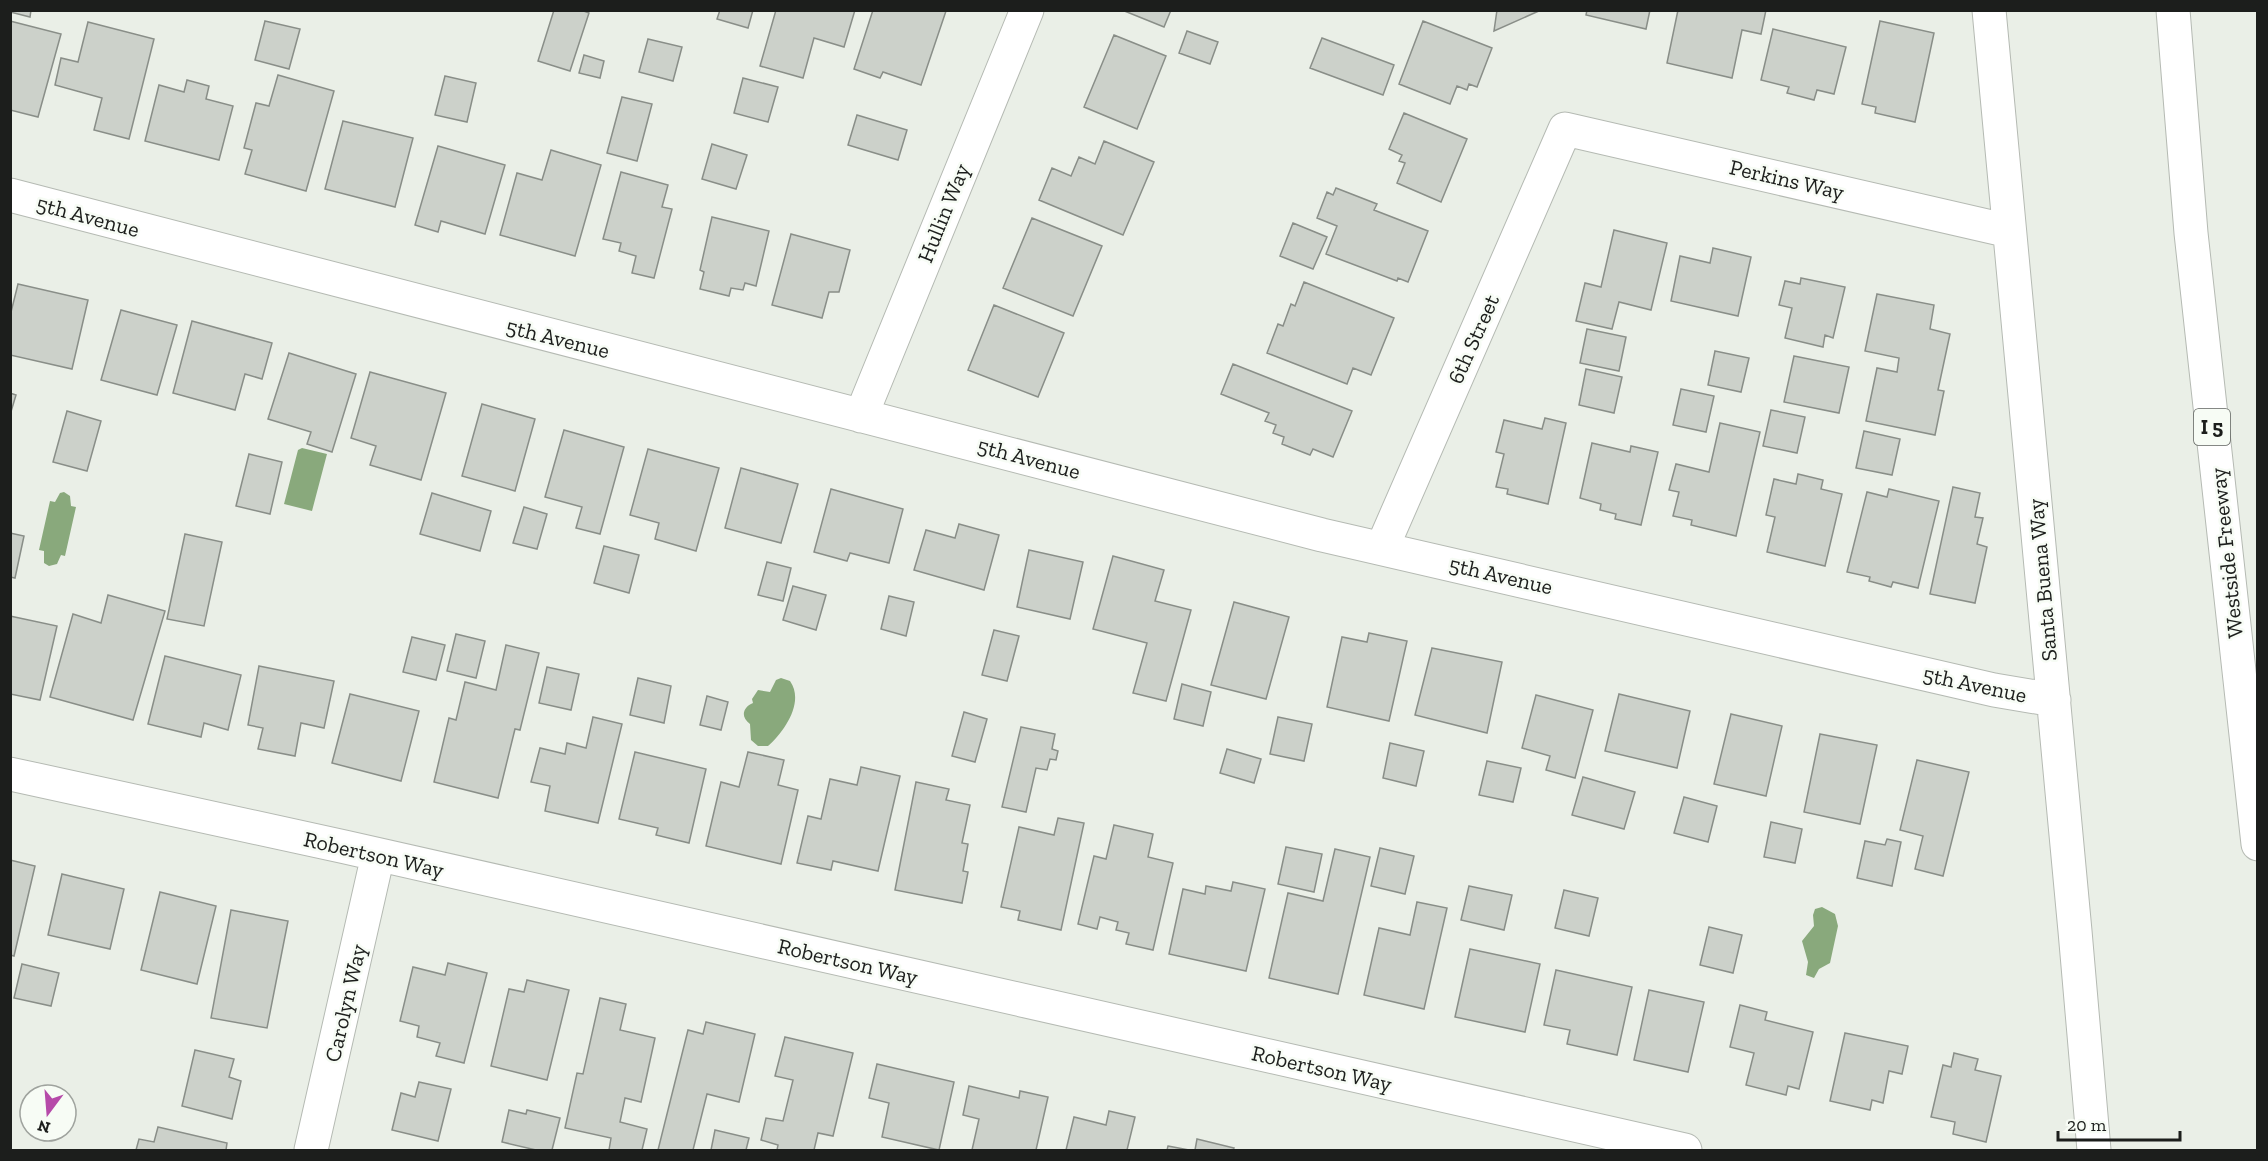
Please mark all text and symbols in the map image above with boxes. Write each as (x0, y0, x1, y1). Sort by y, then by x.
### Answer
street label: Perkins Way (1727, 153, 1848, 206)
street label: Hullin Way (911, 159, 976, 267)
street label: 5th Avenue (33, 190, 142, 243)
street label: 6th Street (1442, 290, 1505, 388)
street label: 5th Avenue (503, 313, 612, 364)
road number: I 5 (2194, 409, 2230, 445)
street label: 5th Avenue (974, 432, 1083, 485)
street label: Westside Freeway (2204, 466, 2249, 639)
street label: Santa Buena Way (2022, 497, 2063, 662)
street label: 5th Avenue (1446, 550, 1555, 601)
street label: 5th Avenue (1920, 660, 2029, 709)
street label: Robertson Way (301, 825, 447, 884)
street label: Robertson Way (775, 932, 921, 991)
street label: Carolyn Way (319, 941, 372, 1065)
street label: Robertson Way (1249, 1039, 1395, 1098)
north arrow (18, 1083, 78, 1143)
scale bar (2058, 1104, 2180, 1142)
text: 20 m (2067, 1114, 2107, 1136)
text: N (36, 1116, 52, 1138)

